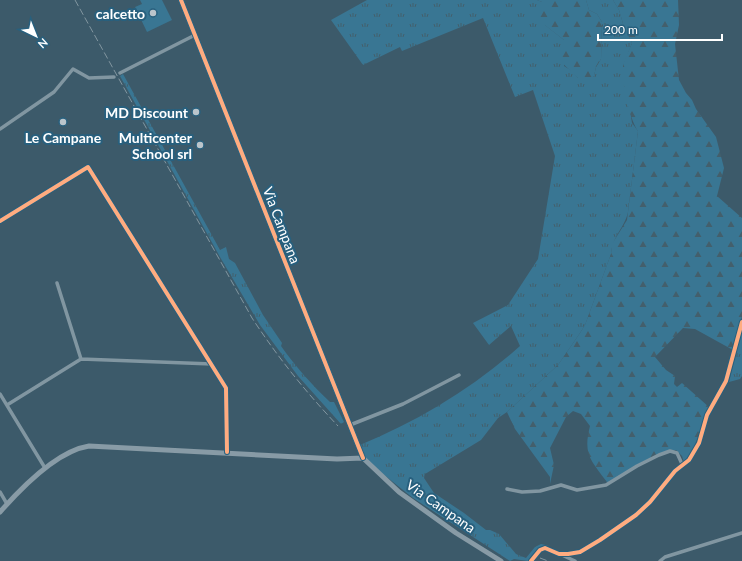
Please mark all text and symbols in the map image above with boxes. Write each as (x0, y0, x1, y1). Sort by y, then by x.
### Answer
place label: calcetto (96, 5, 145, 22)
marker: calcetto (148, 8, 158, 18)
north arrow (16, 16, 56, 56)
scale bar (598, 16, 722, 42)
text: 200 m (604, 22, 638, 37)
text: N (36, 36, 51, 51)
place label: MD Discount (105, 104, 189, 121)
marker: MD Discount (191, 107, 201, 117)
marker: Le Campane (58, 117, 68, 127)
place label: Le Campane (25, 129, 102, 146)
place label: Multicenter School srl (119, 129, 193, 162)
marker: Multicenter School srl (195, 140, 205, 150)
street label: Via Campana (260, 184, 304, 266)
street label: Via Campana (403, 476, 479, 536)

